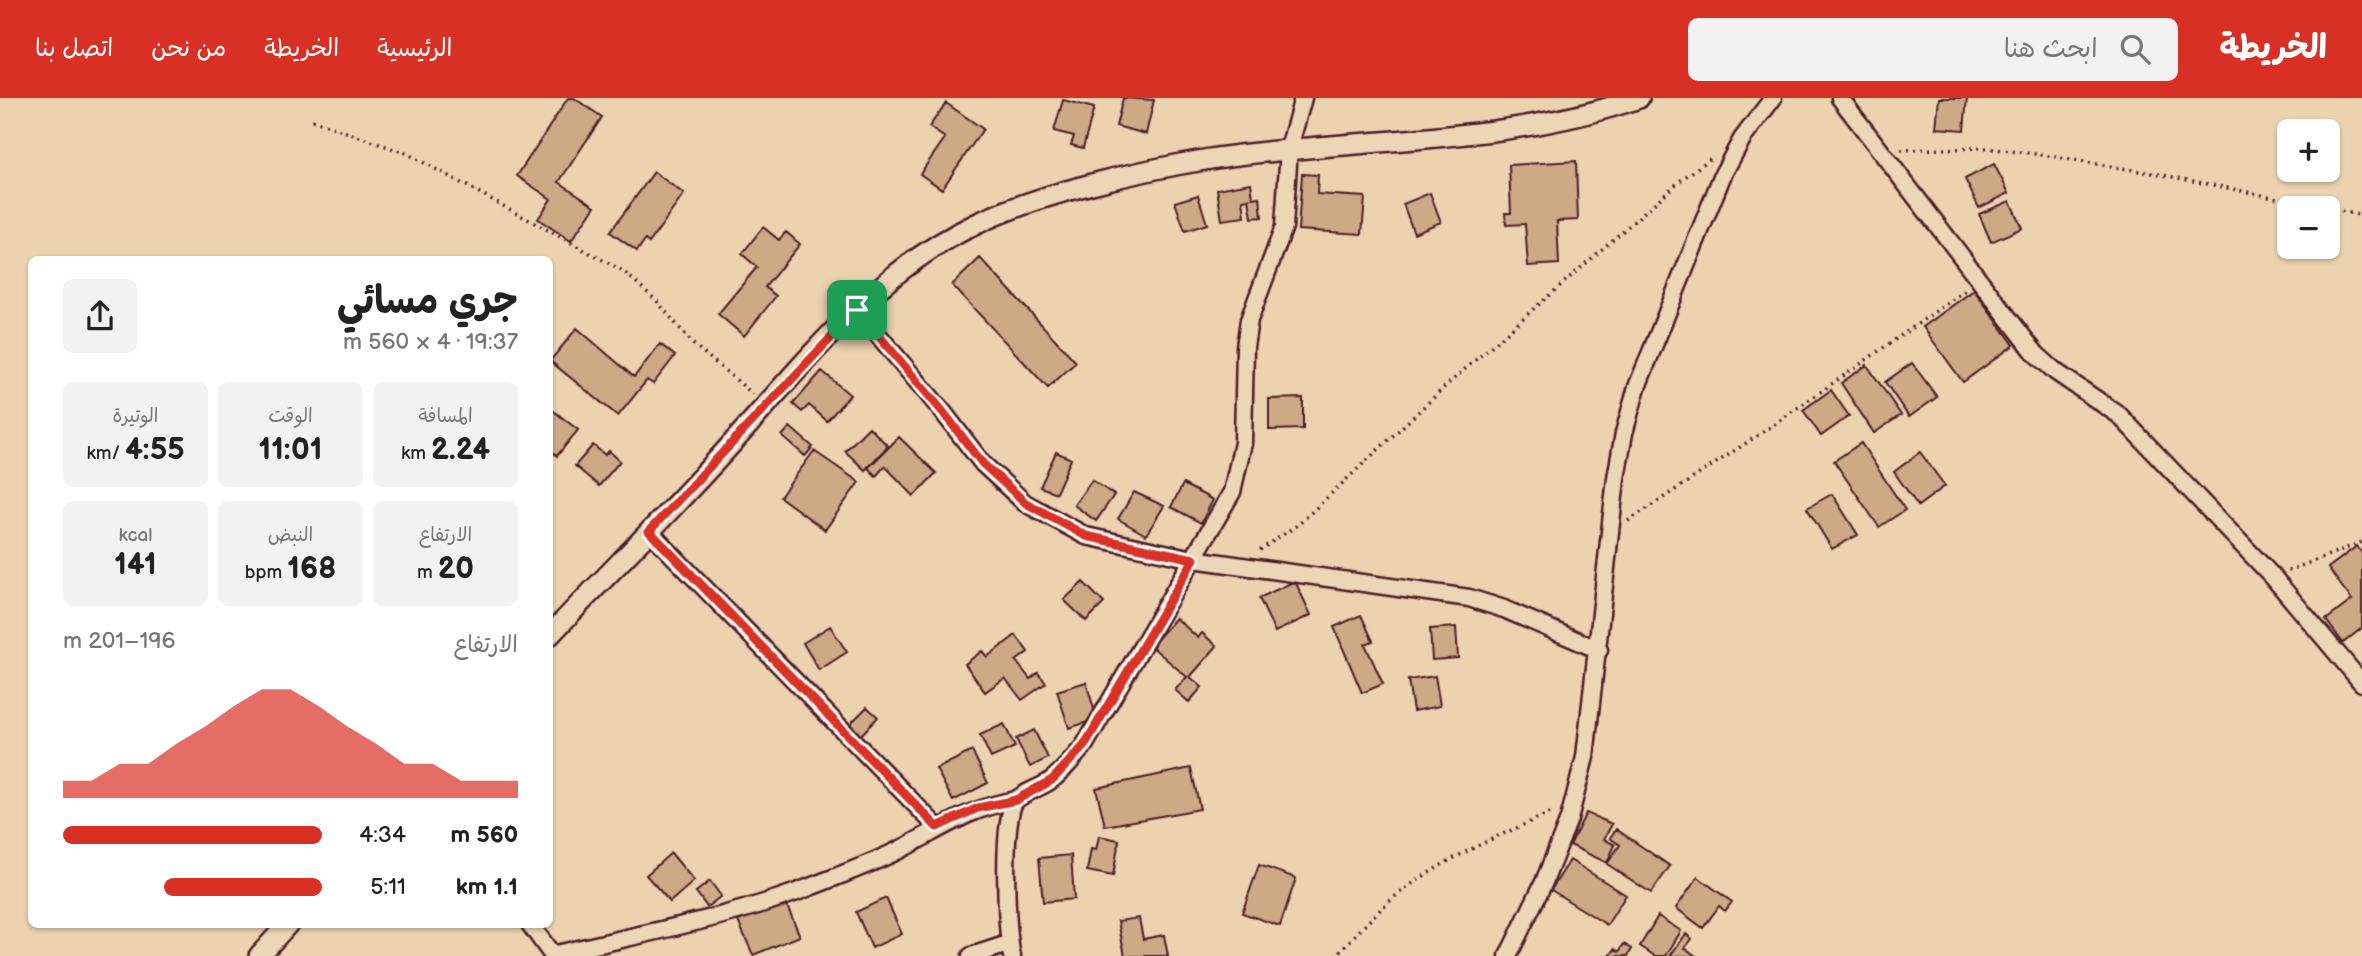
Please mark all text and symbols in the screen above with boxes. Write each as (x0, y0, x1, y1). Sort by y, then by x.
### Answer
search box (1688, 18, 2178, 81)
text: الخريطة (2220, 28, 2327, 68)
icon: search (2116, 30, 2154, 68)
text: اتصل بنا (35, 34, 113, 63)
text: من نحن (151, 34, 226, 63)
text: الخريطة (264, 34, 339, 63)
text: الرئيسية (377, 34, 453, 63)
text: ابحث هنا (2004, 34, 2098, 65)
map controls (2277, 119, 2340, 259)
button: + (2277, 119, 2340, 182)
button: − (2277, 196, 2340, 259)
button: share (63, 279, 137, 353)
text: جري مسائي (337, 279, 518, 324)
pin (827, 280, 887, 340)
icon: arrive (838, 291, 876, 329)
text: 19:37 · 4 × 560 m (343, 328, 518, 356)
text: الوتيرة (113, 405, 158, 428)
text: الوقت (268, 405, 313, 428)
text: المسافة (418, 405, 473, 428)
text: 4:55 (125, 432, 185, 468)
text: 11:01 (259, 432, 322, 468)
text: 2.24 (431, 432, 490, 468)
text: /km (86, 442, 125, 465)
text: km (401, 442, 431, 465)
text: kcal (118, 524, 153, 547)
text: النبض (268, 524, 313, 547)
text: الارتفاع (419, 524, 472, 547)
text: 141 (114, 547, 157, 583)
text: 168 (287, 551, 336, 587)
text: 20 (438, 551, 474, 587)
text: bpm (245, 561, 287, 584)
text: m (417, 561, 438, 584)
text: 196–201 m (63, 627, 176, 655)
text: الارتفاع (454, 631, 518, 659)
text: 4:34 (359, 821, 406, 849)
text: 560 m (451, 821, 518, 849)
text: 5:11 (370, 873, 406, 901)
text: 1.1 km (456, 873, 518, 901)

